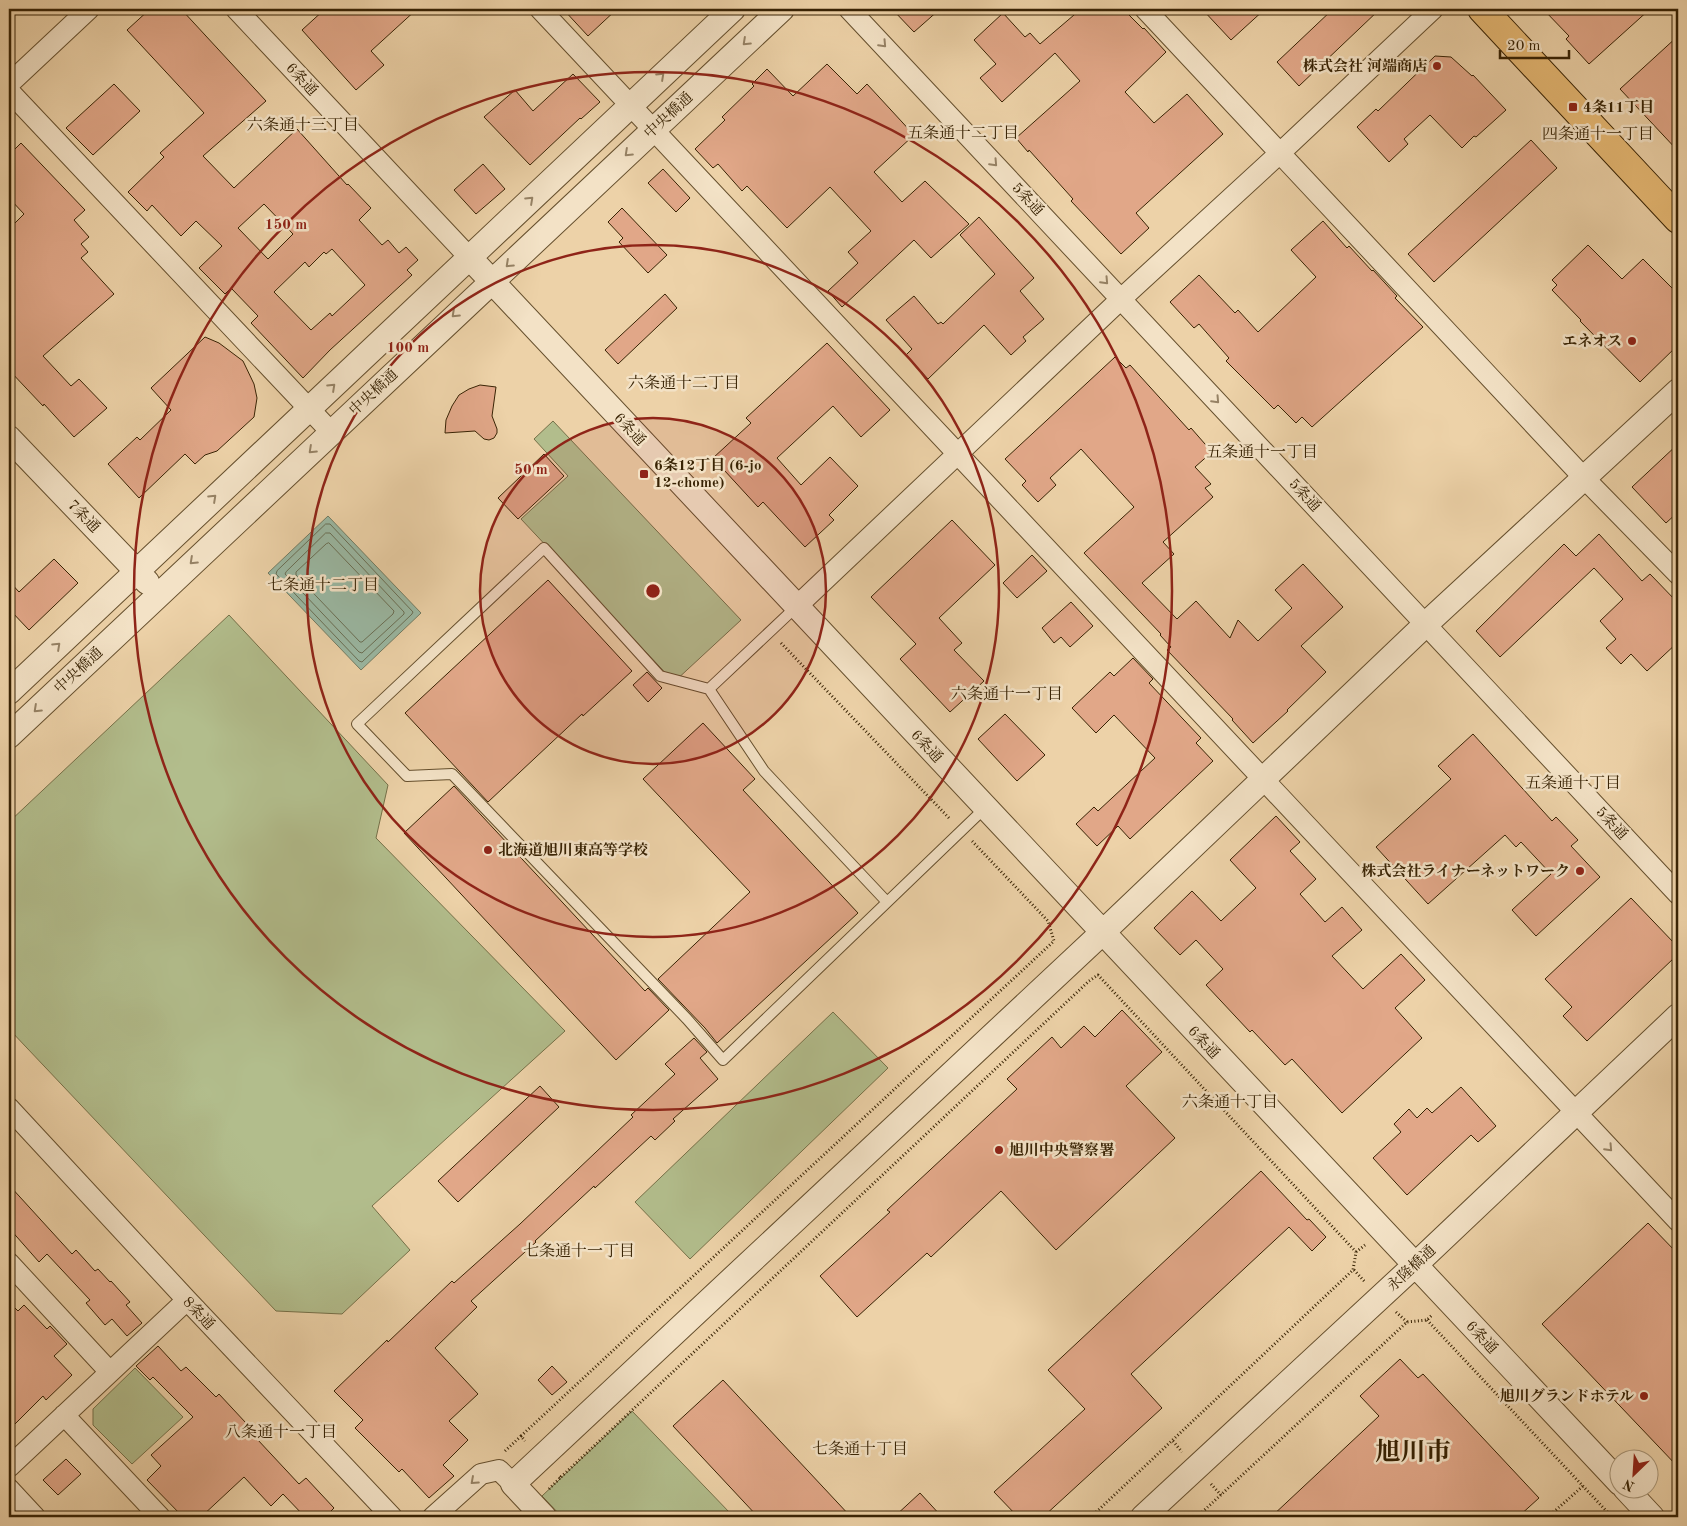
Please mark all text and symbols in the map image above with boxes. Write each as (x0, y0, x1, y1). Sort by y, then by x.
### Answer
scale bar (1500, 28, 1568, 60)
one-way arrow (743, 36, 752, 45)
one-way arrow (877, 39, 886, 48)
text: 20 m (1507, 39, 1541, 54)
place label: 株式会社 河端商店 (1303, 57, 1427, 75)
street label: 6条通 (282, 59, 321, 99)
marker: 株式会社 河端商店 (1431, 60, 1443, 72)
one-way arrow (656, 73, 665, 82)
street label: 中央橋通 (641, 89, 696, 142)
place label: 4条11丁目 (1583, 99, 1654, 116)
marker: 4条11丁目 (1567, 101, 1579, 113)
district label: 六条通十三丁目 (247, 116, 359, 134)
district label: 五条通十二丁目 (907, 124, 1019, 142)
district label: 四条通十一丁目 (1542, 125, 1654, 143)
one-way arrow (624, 147, 633, 156)
one-way arrow (988, 157, 997, 166)
street label: 5条通 (1008, 179, 1047, 219)
one-way arrow (524, 197, 533, 206)
text: 150 m (265, 218, 307, 233)
one-way arrow (506, 258, 515, 267)
one-way arrow (1099, 276, 1108, 285)
one-way arrow (452, 308, 461, 317)
place label: エネオス (1562, 332, 1622, 350)
marker: エネオス (1626, 335, 1638, 347)
text: 100 m (387, 341, 429, 356)
street label: 中央橋通 (346, 366, 401, 419)
district label: 六条通十二丁目 (628, 374, 740, 392)
one-way arrow (326, 384, 335, 393)
one-way arrow (1210, 394, 1219, 403)
street label: 6条通 (610, 409, 649, 449)
district label: 五条通十一丁目 (1206, 443, 1318, 461)
one-way arrow (309, 444, 318, 453)
place label: 6条12丁目 (6-jo 12-chome) (654, 457, 761, 491)
text: 50 m (514, 463, 548, 478)
marker: 6条12丁目 (6-jo 12-chome) (638, 468, 650, 480)
street label: 5条通 (1285, 475, 1324, 515)
one-way arrow (207, 495, 216, 504)
street label: 7条通 (64, 497, 103, 536)
one-way arrow (190, 555, 199, 564)
district label: 七条通十二丁目 (267, 576, 379, 594)
centre of rings (644, 582, 662, 600)
one-way arrow (51, 643, 60, 652)
street label: 中央橋通 (51, 644, 106, 697)
district label: 六条通十一丁目 (951, 685, 1063, 703)
one-way arrow (34, 703, 43, 712)
street label: 6条通 (907, 726, 946, 766)
district label: 五条通十丁目 (1525, 774, 1621, 792)
street label: 5条通 (1592, 803, 1631, 843)
place label: 北海道旭川東高等学校 (498, 842, 648, 859)
marker: 北海道旭川東高等学校 (482, 844, 494, 856)
place label: 株式会社ライナーネットワーク (1361, 862, 1570, 880)
marker: 株式会社ライナーネットワーク (1574, 865, 1586, 877)
street label: 6条通 (1184, 1022, 1223, 1062)
district label: 六条通十丁目 (1182, 1093, 1278, 1111)
place label: 旭川中央警察署 (1009, 1142, 1114, 1159)
one-way arrow (1603, 1142, 1612, 1151)
marker: 旭川中央警察署 (993, 1144, 1005, 1156)
district label: 七条通十一丁目 (523, 1242, 635, 1260)
street label: 永隆橋通 (1384, 1242, 1439, 1295)
street label: 8条通 (179, 1293, 218, 1333)
street label: 6条通 (1462, 1317, 1501, 1357)
place label: 旭川グランドホテル (1500, 1388, 1634, 1405)
marker: 旭川グランドホテル (1638, 1390, 1650, 1402)
district label: 八条通十一丁目 (225, 1423, 337, 1441)
district label: 旭川市 (1375, 1438, 1451, 1466)
district label: 七条通十丁目 (812, 1440, 908, 1458)
north arrow (1610, 1448, 1660, 1498)
one-way arrow (470, 1475, 479, 1484)
text: N (1621, 1476, 1637, 1493)

